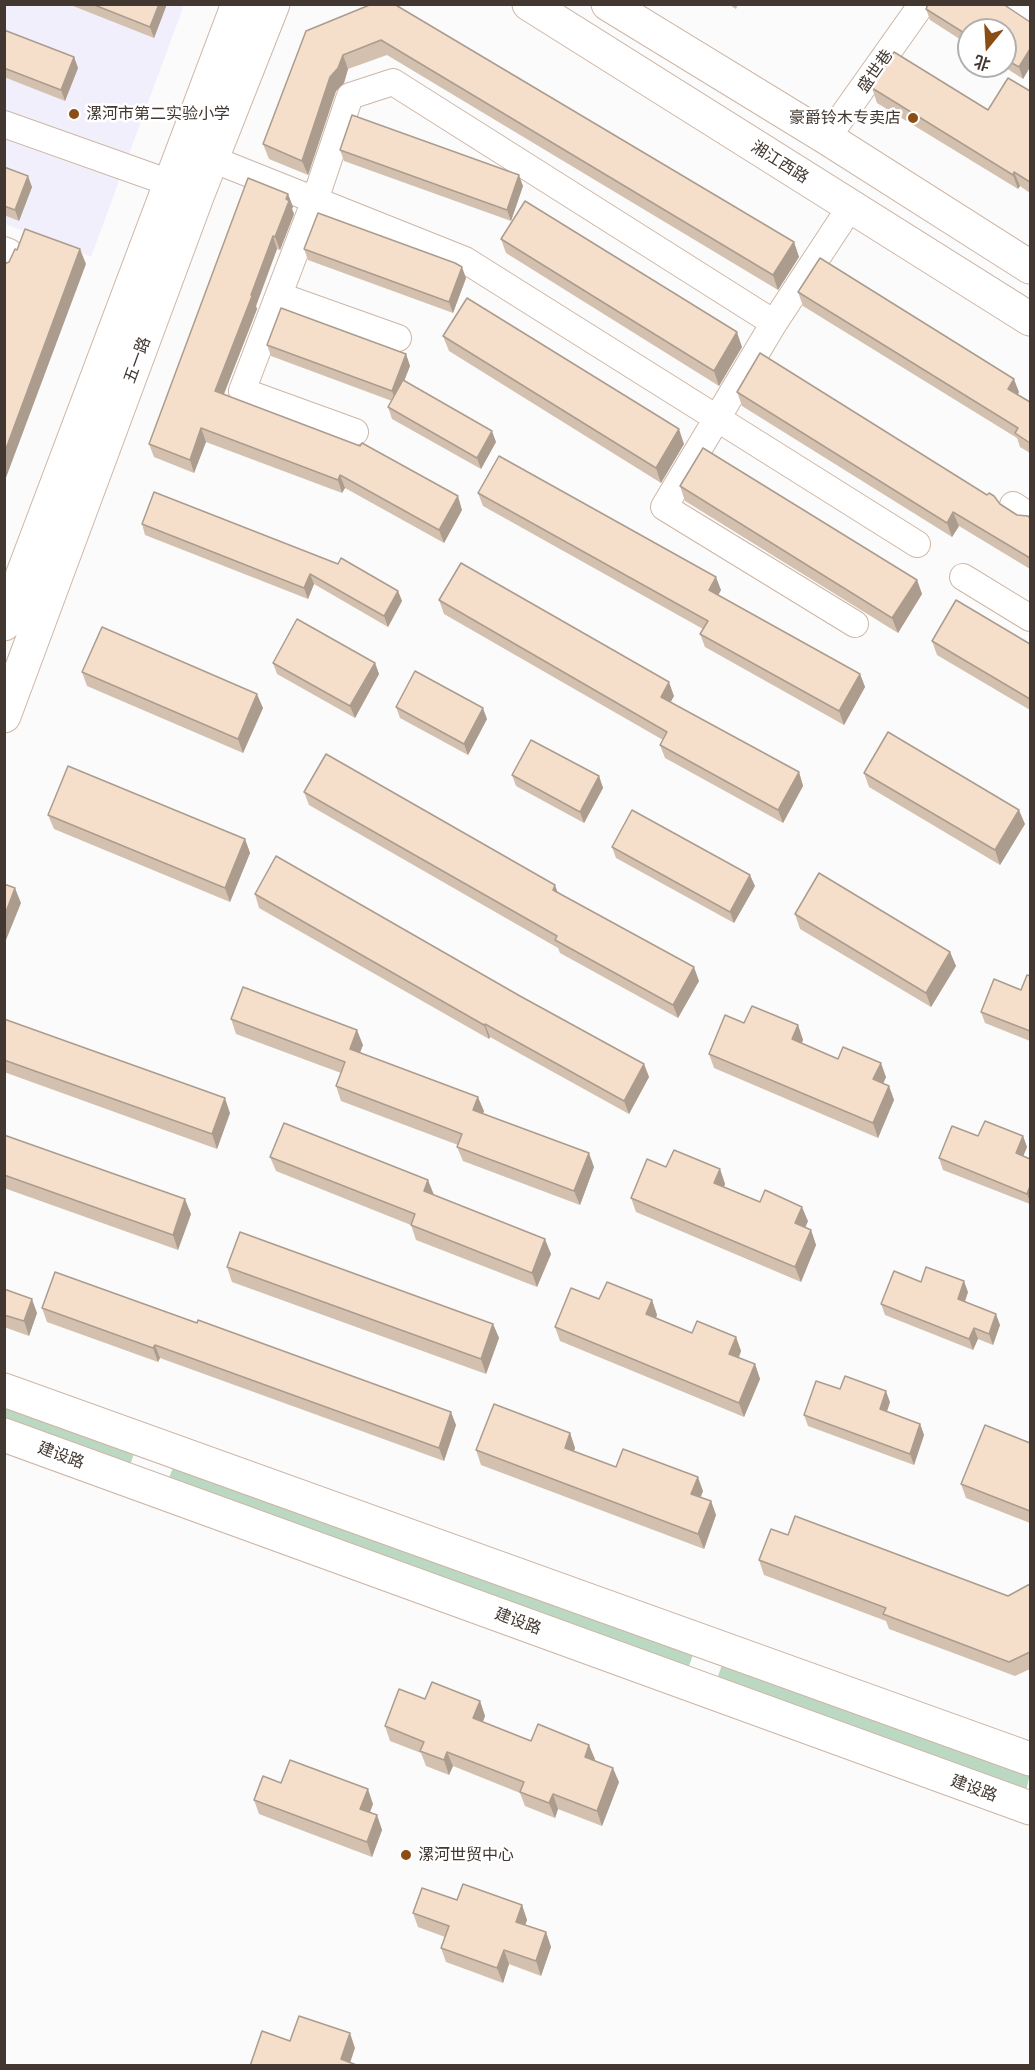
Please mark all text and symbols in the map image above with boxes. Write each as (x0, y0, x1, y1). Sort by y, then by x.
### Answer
north arrow (957, 18, 1017, 78)
street label: 盛世巷 (853, 46, 897, 96)
text: 北 (971, 52, 992, 75)
place label: 漯河市第二实验小学 (86, 104, 230, 124)
marker: 漯河市第二实验小学 (67, 107, 81, 121)
place label: 豪爵铃木专卖店 (789, 108, 901, 128)
marker: 豪爵铃木专卖店 (906, 111, 920, 125)
street label: 湘江西路 (748, 137, 812, 187)
street label: 五一路 (120, 334, 154, 386)
street label: 建设路 (35, 1438, 87, 1472)
street label: 建设路 (492, 1604, 544, 1638)
street label: 建设路 (948, 1771, 1000, 1805)
place label: 漯河世贸中心 (418, 1845, 514, 1865)
marker: 漯河世贸中心 (399, 1848, 413, 1862)

